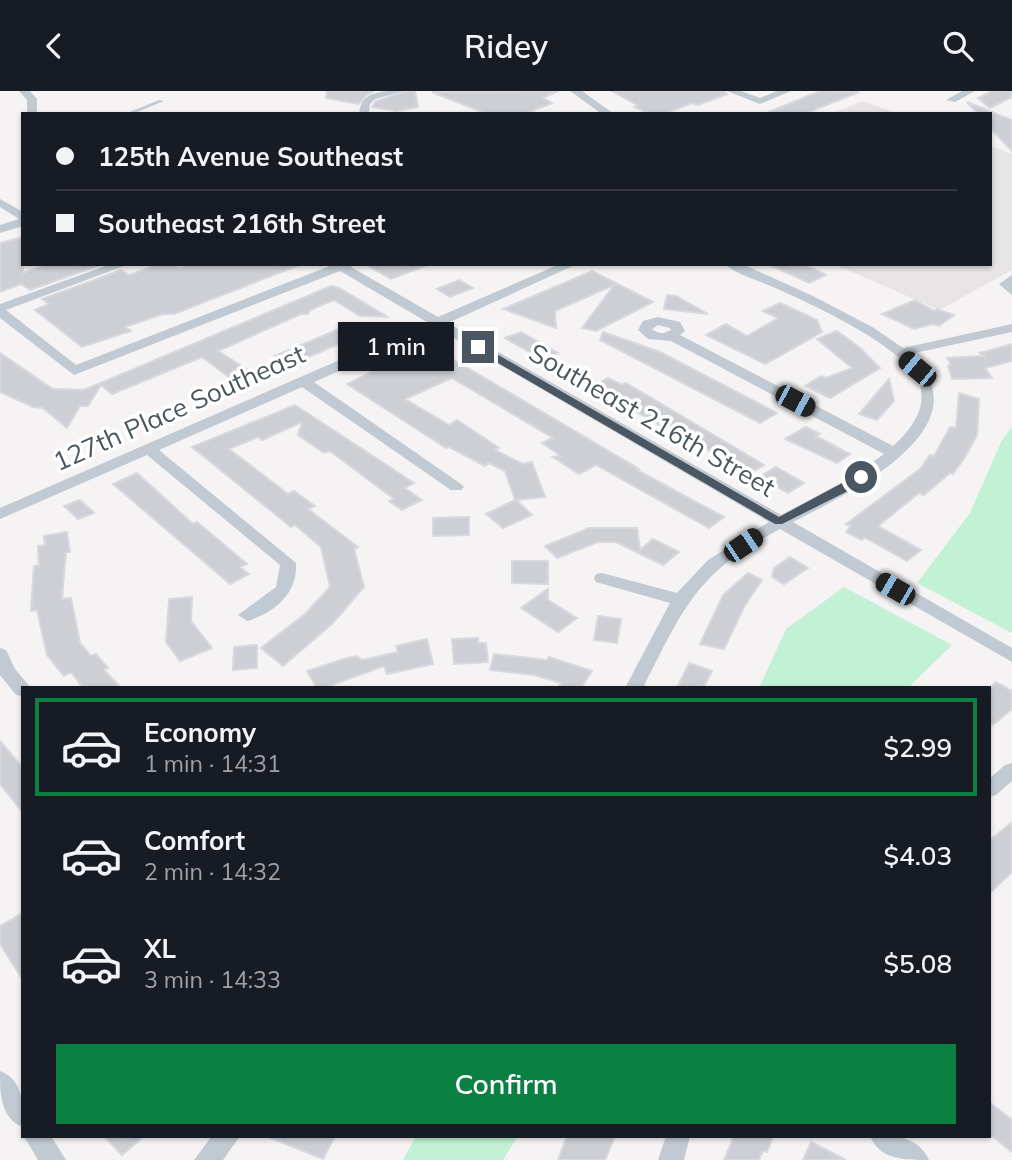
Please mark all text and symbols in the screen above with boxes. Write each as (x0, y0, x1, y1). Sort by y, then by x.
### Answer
text: Ridey (464, 26, 548, 66)
icon: back (35, 27, 73, 65)
icon: search (939, 27, 977, 65)
text: 125th Avenue Southeast (98, 140, 403, 173)
text: Southeast 216th Street (98, 207, 386, 240)
callout: 1 min (338, 323, 454, 371)
route end (462, 331, 494, 363)
text: 1 min (366, 332, 426, 361)
street label: Southeast 216th Street (523, 336, 781, 504)
street label: 127th Place Southeast (48, 337, 310, 478)
car (895, 347, 940, 391)
car (772, 382, 819, 420)
route start (845, 461, 877, 493)
car (720, 525, 767, 565)
car (872, 569, 919, 609)
icon: car (60, 716, 123, 779)
text: Economy (144, 716, 256, 749)
text: $2.99 (883, 731, 952, 764)
text: 1 min · 14:31 (144, 749, 281, 778)
icon: car (60, 824, 123, 887)
text: Comfort (144, 824, 245, 857)
text: $4.03 (883, 839, 952, 872)
text: 2 min · 14:32 (144, 857, 281, 886)
icon: car (60, 932, 123, 995)
text: XL (144, 932, 176, 965)
text: $5.08 (883, 947, 952, 980)
text: 3 min · 14:33 (144, 965, 281, 994)
button: Confirm (56, 1044, 956, 1124)

